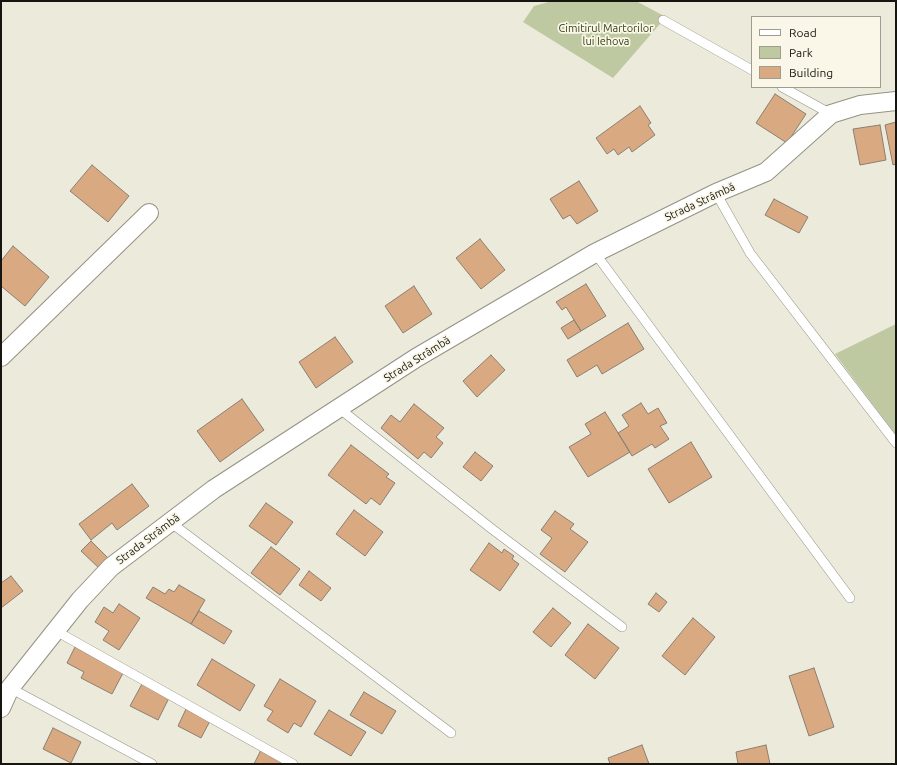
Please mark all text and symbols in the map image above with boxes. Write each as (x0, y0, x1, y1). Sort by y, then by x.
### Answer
legend (751, 16, 881, 88)
park label: Cimitirul Martorilor lui Iehova (559, 21, 653, 47)
text: Road (789, 26, 817, 39)
text: Park (789, 46, 813, 59)
text: Building (789, 66, 833, 79)
street label: Strada Strâmbă (663, 180, 737, 224)
street label: Strada Strâmbă (381, 333, 453, 385)
street label: Strada Strâmbă (114, 511, 182, 567)

